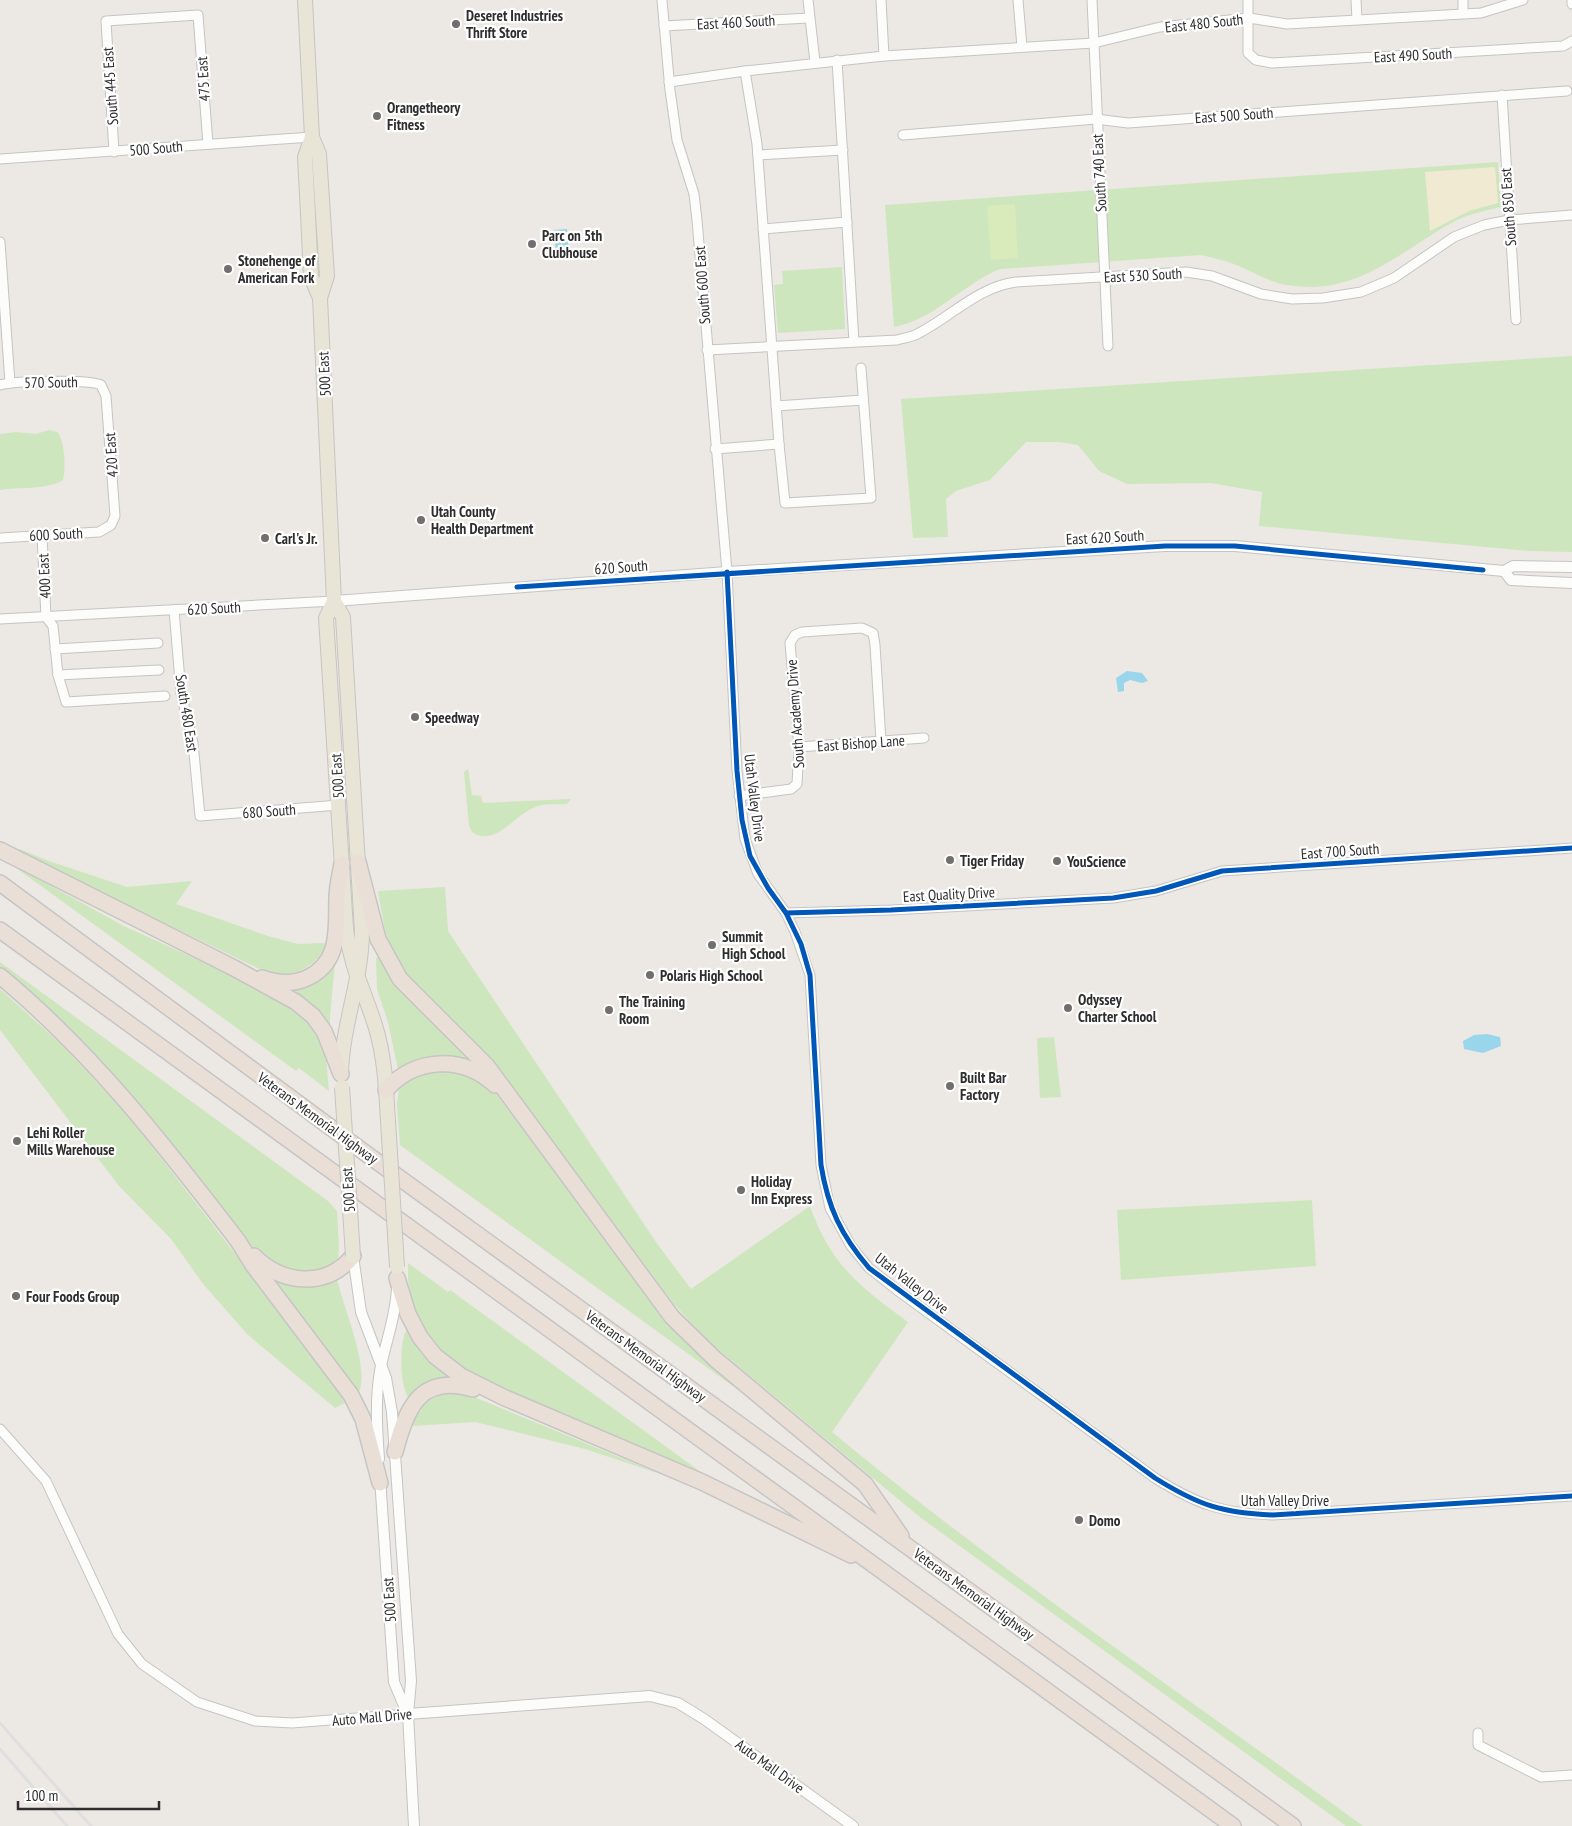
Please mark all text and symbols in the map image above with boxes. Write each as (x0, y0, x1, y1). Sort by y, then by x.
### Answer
place label: Deseret Industries Thrift Store (466, 6, 563, 42)
street label: East 480 South (1164, 9, 1244, 37)
street label: East 460 South (696, 10, 776, 34)
marker: Deseret Industries Thrift Store (450, 18, 462, 30)
street label: East 490 South (1373, 43, 1453, 67)
street label: South 445 East (98, 46, 122, 126)
street label: 475 East (192, 56, 214, 102)
place label: Orangetheory Fitness (387, 98, 461, 134)
street label: East 500 South (1194, 103, 1274, 127)
marker: Orangetheory Fitness (371, 110, 383, 122)
street label: South 740 East (1087, 133, 1111, 213)
street label: 500 South (128, 136, 184, 160)
street label: South 850 East (1496, 167, 1520, 247)
place label: Parc on 5th Clubhouse (542, 226, 602, 262)
marker: Parc on 5th Clubhouse (526, 238, 538, 250)
street label: South 600 East (690, 245, 714, 325)
place label: Stonehenge of American Fork (237, 251, 316, 287)
marker: Stonehenge of American Fork (222, 263, 234, 275)
street label: East 530 South (1103, 263, 1183, 287)
street label: 500 East (313, 351, 335, 397)
street label: 570 South (24, 372, 78, 392)
street label: 420 East (100, 432, 122, 478)
place label: Utah County Health Department (431, 502, 534, 538)
marker: Utah County Health Department (415, 514, 427, 526)
street label: 600 South (29, 523, 83, 545)
street label: East 620 South (1065, 525, 1145, 549)
place label: Carl's Jr. (275, 529, 318, 548)
marker: Carl's Jr. (259, 532, 271, 544)
street label: 400 East (33, 553, 55, 599)
street label: 620 South (594, 556, 648, 578)
street label: 620 South (187, 597, 241, 619)
street label: South Academy Drive (782, 659, 808, 769)
street label: South 480 East (171, 673, 203, 753)
place label: Speedway (425, 708, 480, 727)
marker: Speedway (409, 711, 421, 723)
street label: East Bishop Lane (817, 730, 905, 756)
street label: 500 East (326, 753, 348, 799)
street label: Utah Valley Drive (740, 753, 770, 843)
street label: 680 South (242, 800, 296, 822)
street label: East 700 South (1300, 839, 1380, 863)
place label: Tiger Friday (960, 851, 1025, 870)
place label: YouScience (1066, 852, 1126, 871)
marker: Tiger Friday (944, 854, 956, 866)
marker: YouScience (1051, 855, 1063, 867)
street label: East Quality Drive (903, 882, 995, 906)
place label: Summit High School (722, 927, 786, 963)
marker: Summit High School (706, 939, 718, 951)
place label: Polaris High School (660, 966, 763, 985)
marker: Polaris High School (644, 969, 656, 981)
place label: Odyssey Charter School (1078, 990, 1157, 1026)
place label: The Training Room (619, 992, 686, 1028)
marker: Odyssey Charter School (1062, 1002, 1074, 1014)
marker: The Training Room (603, 1004, 615, 1016)
street label: Veterans Memorial Highway (253, 1067, 382, 1168)
place label: Built Bar Factory (960, 1068, 1007, 1104)
marker: Built Bar Factory (944, 1080, 956, 1092)
place label: Lehi Roller Mills Warehouse (27, 1123, 115, 1159)
marker: Lehi Roller Mills Warehouse (11, 1135, 23, 1147)
street label: 500 East (337, 1167, 359, 1213)
place label: Holiday Inn Express (751, 1172, 812, 1208)
marker: Holiday Inn Express (735, 1184, 747, 1196)
street label: Utah Valley Drive (871, 1248, 953, 1318)
place label: Four Foods Group (26, 1287, 120, 1306)
marker: Four Foods Group (10, 1290, 22, 1302)
street label: Veterans Memorial Highway (581, 1305, 710, 1406)
street label: Utah Valley Drive (1241, 1491, 1329, 1510)
place label: Domo (1089, 1511, 1121, 1530)
marker: Domo (1073, 1514, 1085, 1526)
street label: Veterans Memorial Highway (909, 1543, 1038, 1644)
street label: 500 East (378, 1577, 400, 1623)
street label: Auto Mall Drive (331, 1704, 413, 1730)
street label: Auto Mall Drive (732, 1735, 808, 1797)
scale bar (18, 1778, 159, 1810)
text: 100 m (25, 1786, 58, 1805)

